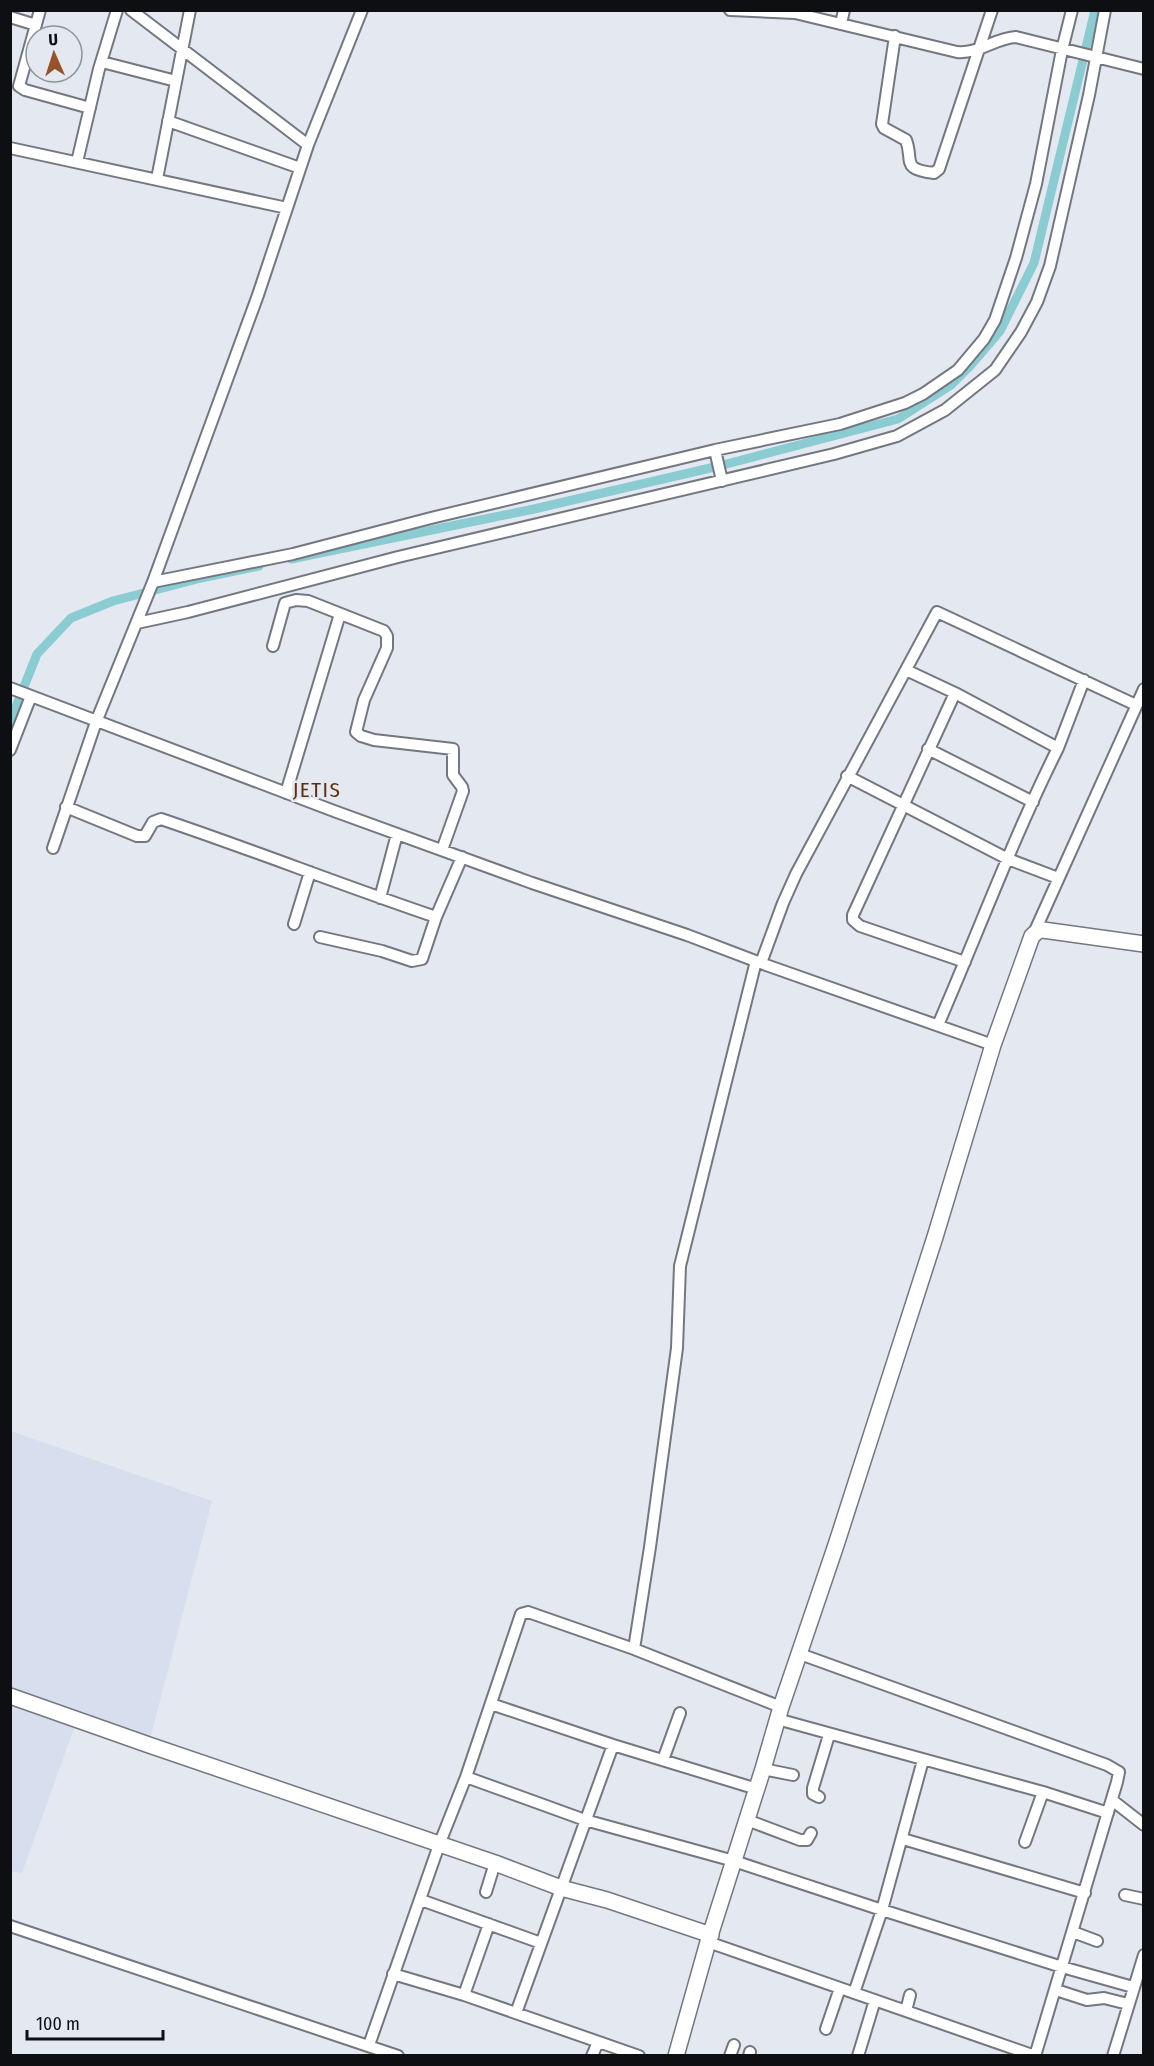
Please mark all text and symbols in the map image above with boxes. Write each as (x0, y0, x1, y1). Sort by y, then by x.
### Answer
north arrow (24, 24, 84, 84)
text: U (48, 30, 58, 49)
district label: JETIS (293, 777, 341, 803)
scale bar (27, 2003, 164, 2041)
text: 100 m (36, 2013, 80, 2035)

